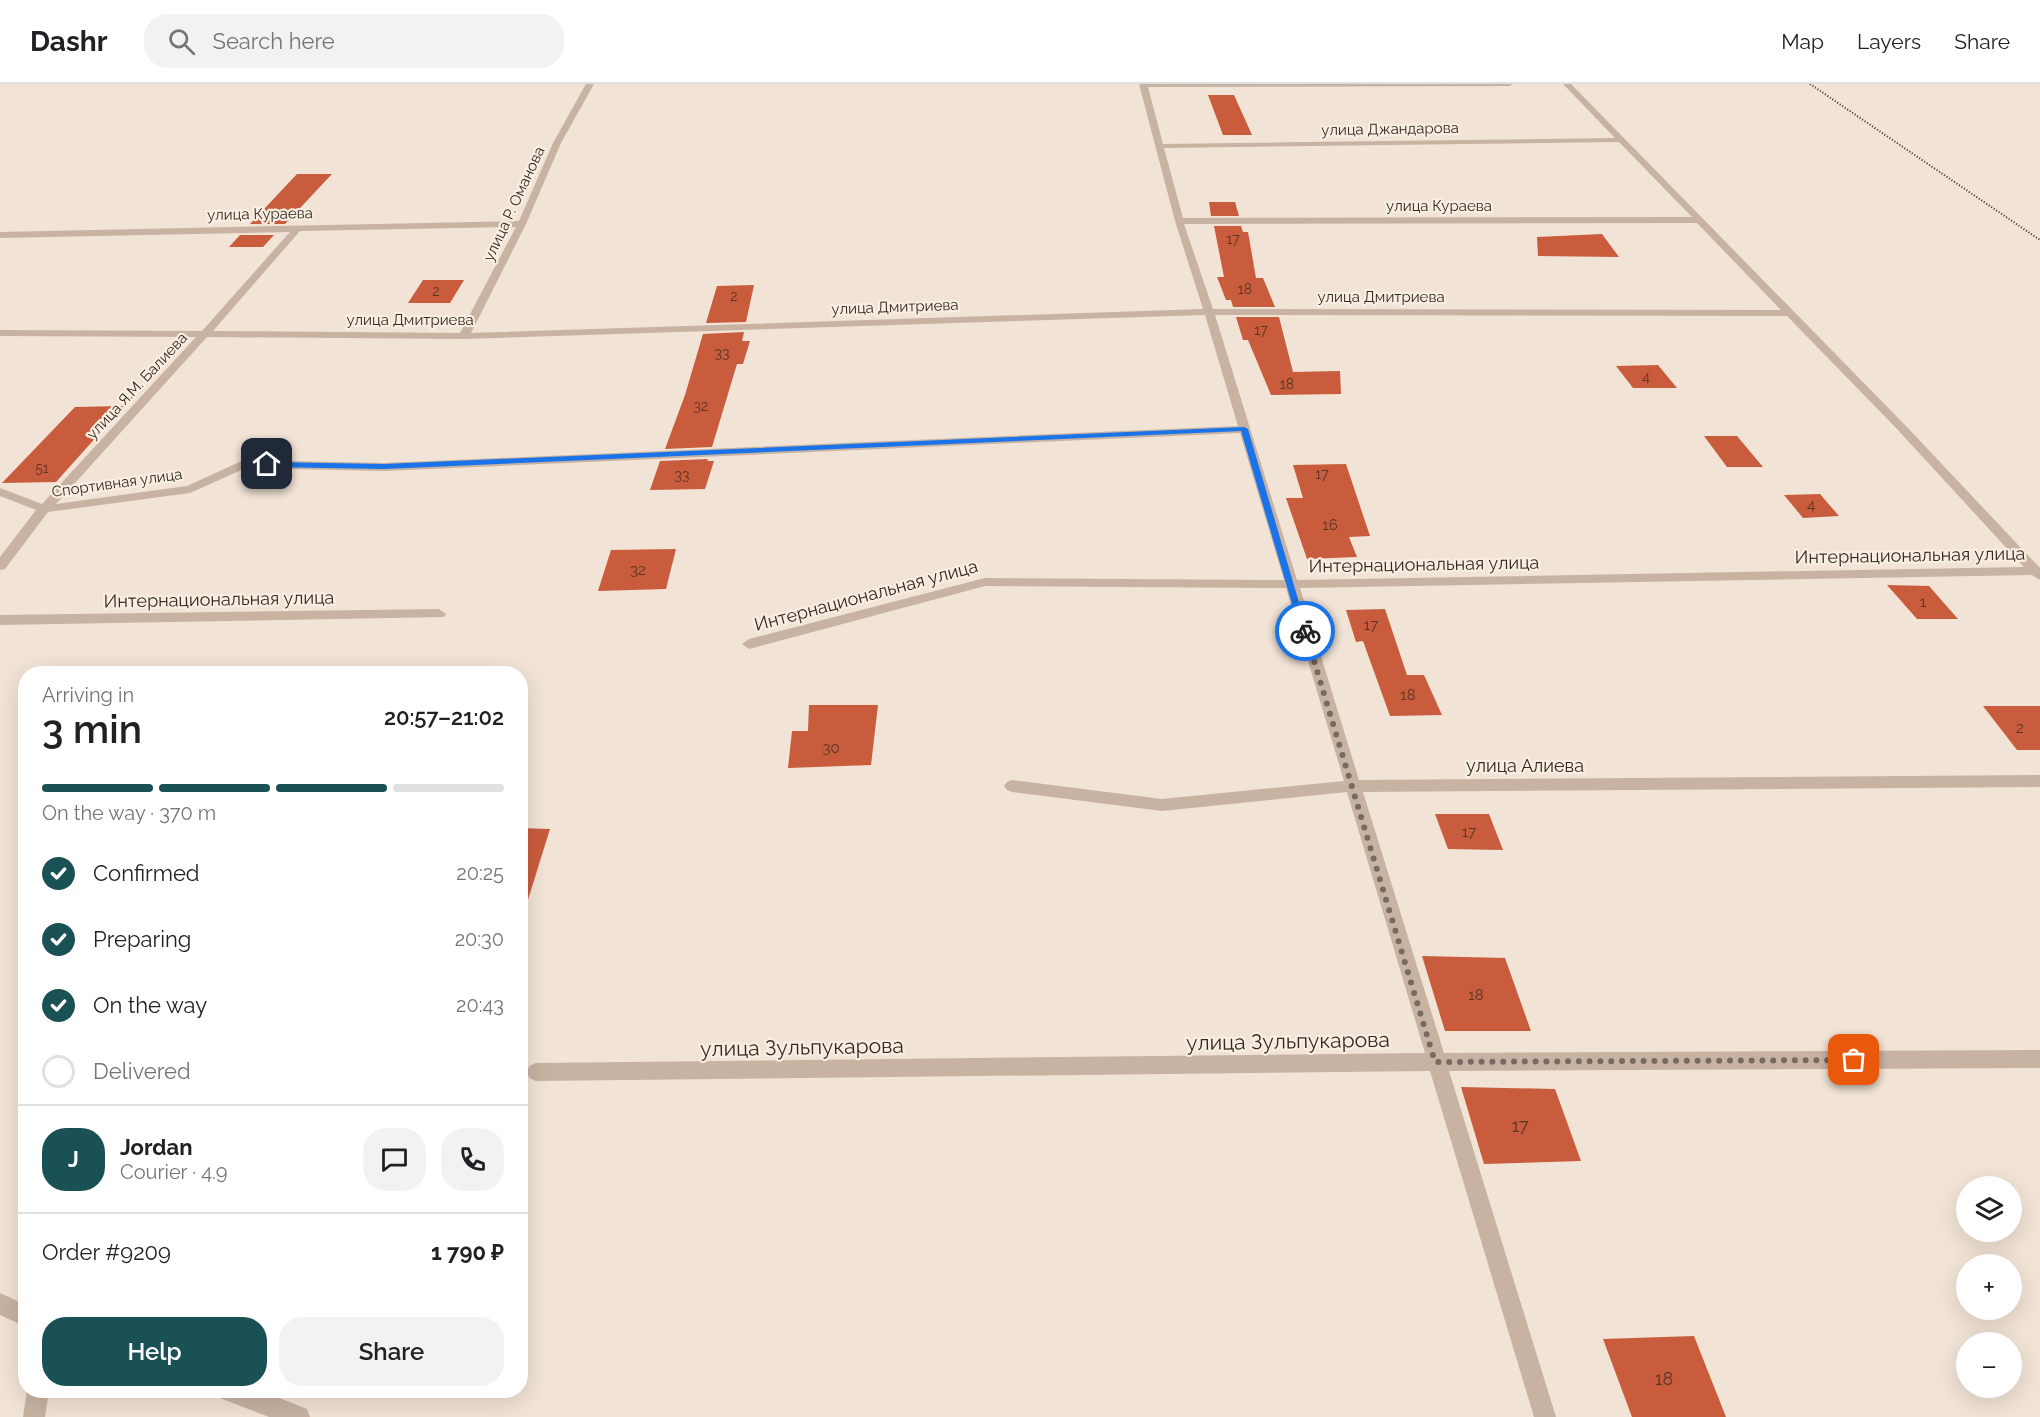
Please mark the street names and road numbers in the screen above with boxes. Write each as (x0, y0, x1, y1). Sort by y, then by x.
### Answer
street label: улица Джандарова (1321, 119, 1459, 139)
street label: улица Р. Оманова (479, 144, 549, 264)
street label: улица Кураева (1386, 197, 1492, 215)
street label: улица Кураева (207, 204, 313, 224)
street label: улица Дмитриева (1317, 288, 1445, 306)
street label: улица Дмитриева (831, 296, 959, 318)
street label: улица Дмитриева (346, 311, 474, 329)
street label: улица Я.М. Балиева (83, 329, 191, 443)
street label: Спортивная улица (51, 465, 183, 501)
street label: Интернациональная улица (1795, 542, 2025, 568)
street label: Интернациональная улица (1309, 551, 1539, 577)
street label: Интернациональная улица (752, 555, 980, 635)
street label: Интернациональная улица (104, 586, 334, 612)
street label: улица Алиева (1466, 755, 1584, 776)
street label: улица Зульпукарова (1186, 1027, 1390, 1055)
street label: улица Зульпукарова (700, 1033, 904, 1061)

